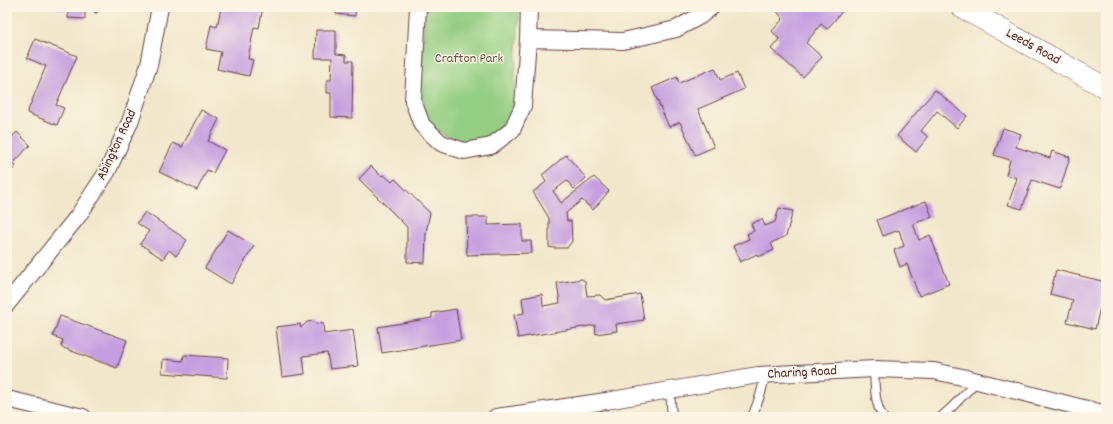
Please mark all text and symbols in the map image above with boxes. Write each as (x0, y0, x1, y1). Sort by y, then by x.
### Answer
street label: Leeds Road (1002, 24, 1064, 70)
park label: Crafton Park (435, 49, 504, 69)
street label: Abington Road (92, 106, 142, 184)
street label: Charing Road (767, 361, 837, 385)

